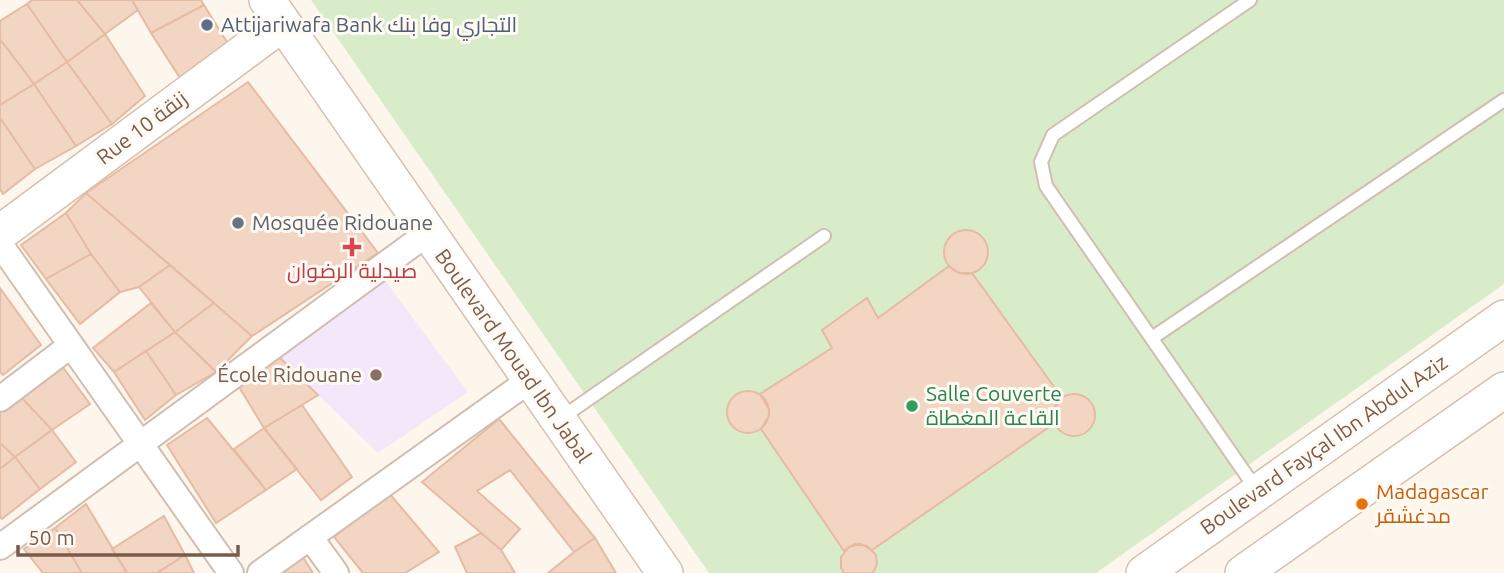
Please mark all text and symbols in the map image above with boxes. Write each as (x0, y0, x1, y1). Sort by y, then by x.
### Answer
place label: Attijariwafa Bank التجاري وفا بنك (221, 12, 517, 41)
marker: Attijariwafa Bank التجاري وفا بنك (199, 17, 215, 33)
street label: Rue 10 زنقة (92, 86, 192, 170)
place label: Mosquée Ridouane (252, 210, 433, 234)
marker: Mosquée Ridouane (230, 215, 246, 231)
marker: صيدلية الرضوان (344, 239, 360, 255)
street label: Boulevard Mouad Ibn Jabal (431, 244, 597, 467)
place label: صيدلية الرضوان (287, 258, 417, 284)
street label: Boulevard Fayçal Ibn Abdul Aziz (1195, 349, 1452, 539)
place label: École Ridouane (217, 362, 362, 386)
marker: École Ridouane (368, 367, 384, 383)
place label: Salle Couverte القاعة المغطاة (926, 381, 1062, 429)
marker: Salle Couverte القاعة المغطاة (904, 398, 920, 414)
place label: Madagascar مدغشقر (1375, 479, 1489, 528)
marker: Madagascar مدغشقر (1354, 496, 1370, 512)
scale bar (18, 514, 238, 558)
text: 50 m (28, 525, 75, 549)

